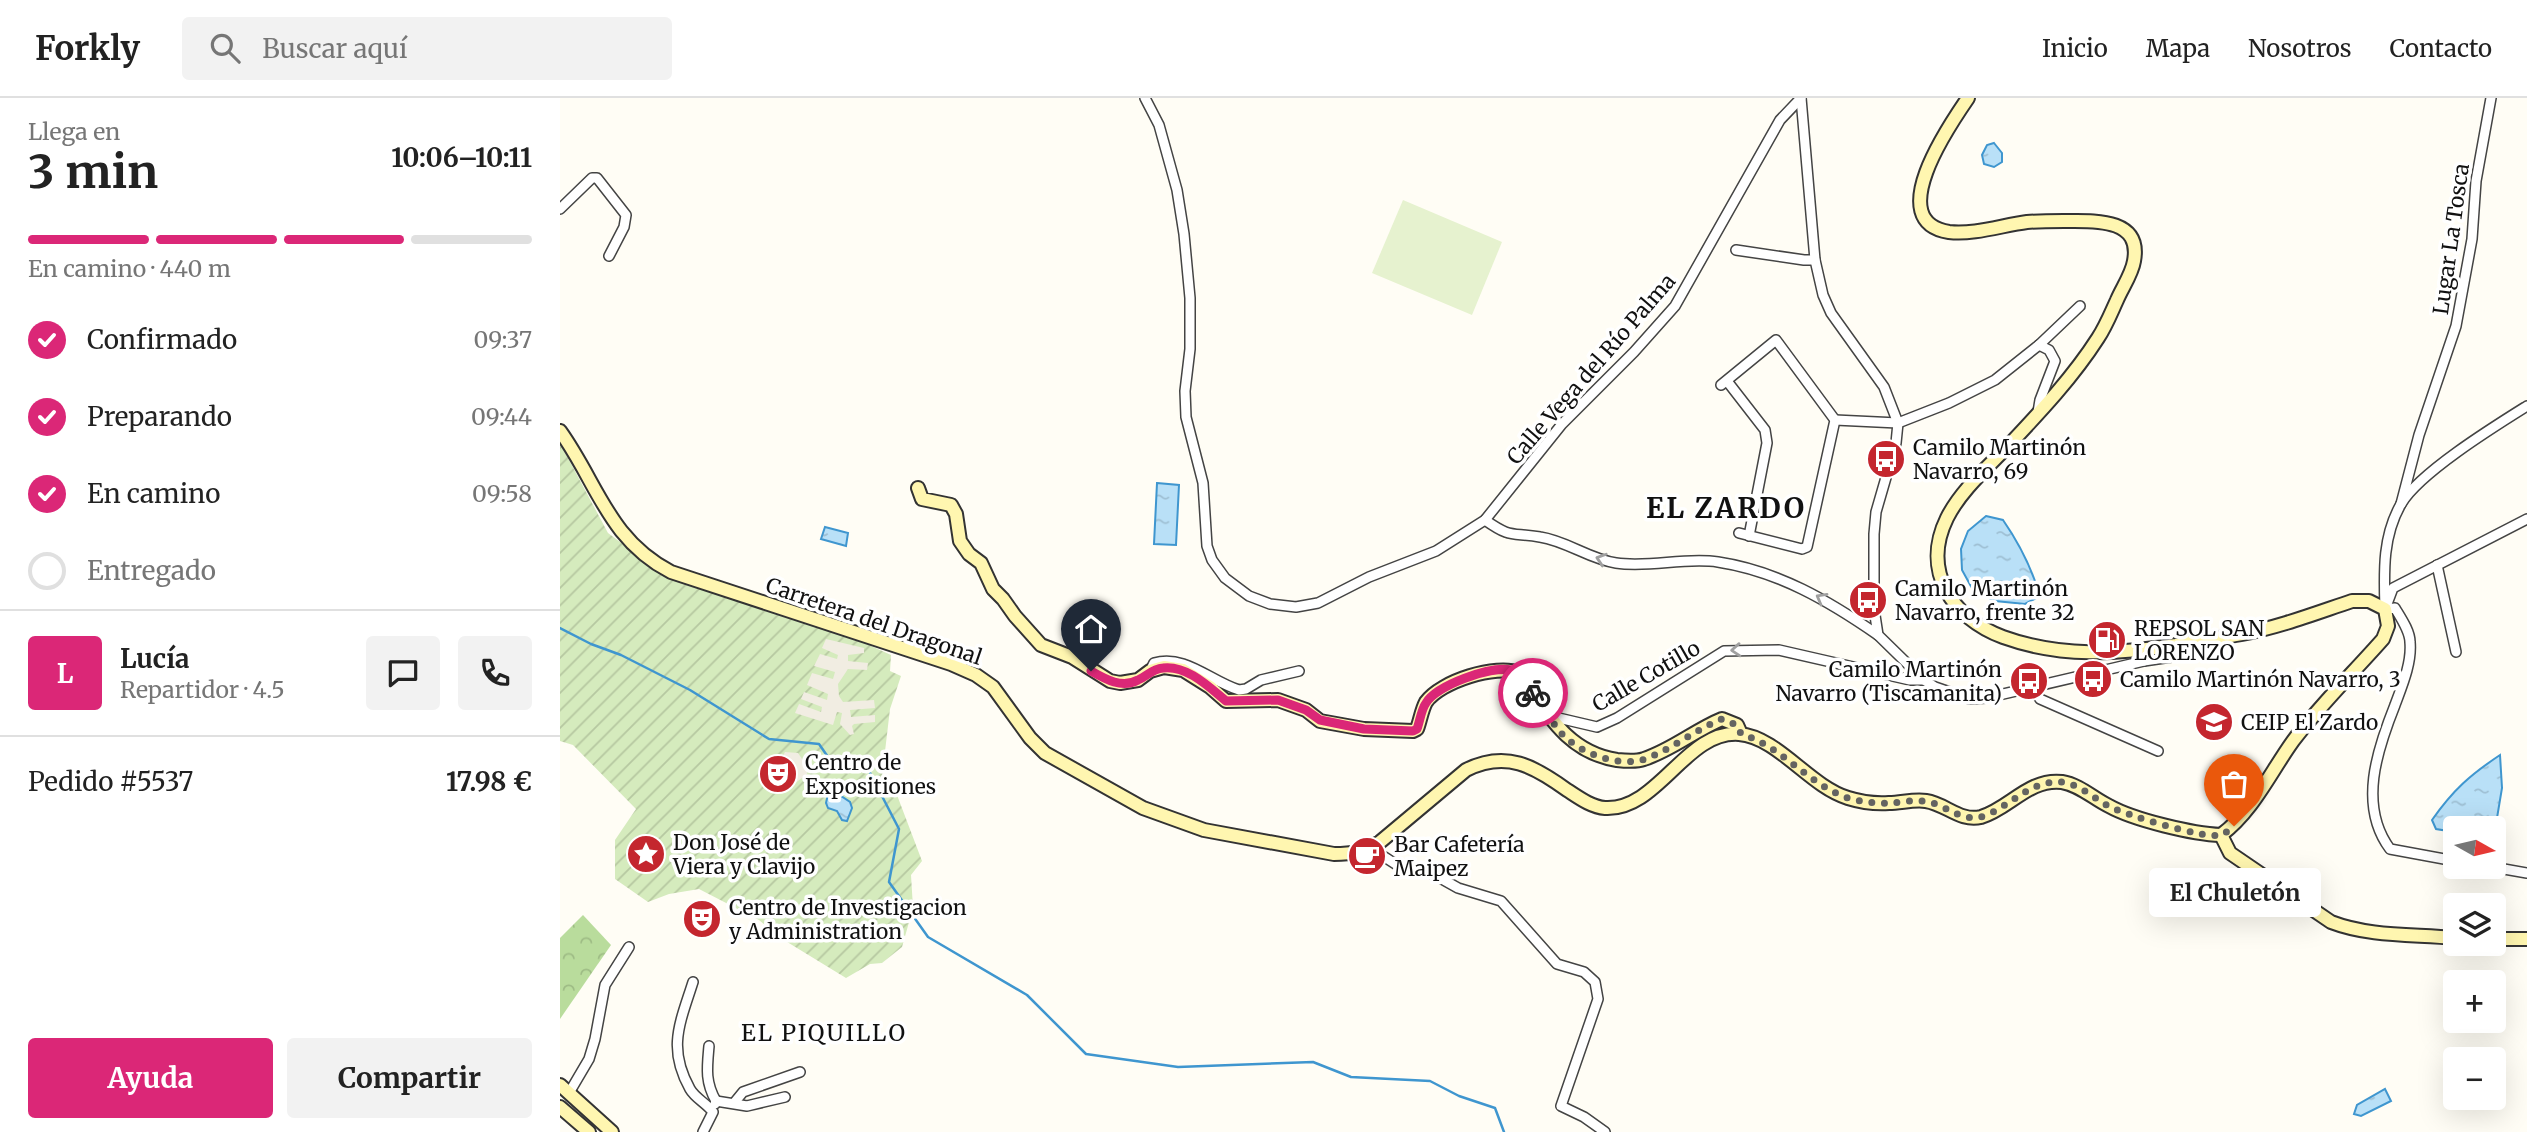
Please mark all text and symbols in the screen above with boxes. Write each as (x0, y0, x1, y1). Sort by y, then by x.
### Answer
search box (182, 17, 672, 80)
text: Forkly (35, 28, 140, 69)
icon: search (206, 29, 244, 67)
text: Buscar aquí (262, 32, 407, 65)
text: Inicio (2042, 33, 2108, 64)
text: Mapa (2146, 33, 2210, 64)
text: Nosotros (2248, 33, 2352, 64)
text: Contacto (2390, 33, 2492, 64)
text: Llega en (28, 117, 120, 146)
text: 10:06–10:11 (391, 141, 532, 174)
text: 3 min (28, 143, 158, 201)
street label: Lugar La Tosca (2427, 162, 2475, 316)
text: En camino · 440 m (28, 254, 231, 283)
street label: Calle Vega del Río Palma (1501, 268, 1681, 470)
icon: check (28, 321, 66, 359)
text: Confirmado (87, 323, 237, 356)
text: 09:37 (473, 325, 532, 354)
icon: check (28, 398, 66, 436)
text: Preparando (87, 400, 232, 433)
text: 09:44 (471, 402, 532, 431)
place label: Camilo Martinón Navarro, 69 (1913, 434, 2086, 485)
bus stop icon: Camilo Martinón Navarro, 69 (1865, 438, 1907, 480)
icon: check (28, 475, 66, 513)
text: En camino (87, 477, 220, 510)
text: 09:58 (472, 479, 532, 508)
district label: EL ZARDO (1646, 490, 1806, 526)
one-way arrow (1595, 552, 1607, 567)
text: Entregado (87, 554, 216, 587)
street label: Carretera del Dragonal (762, 571, 986, 671)
place label: Camilo Martinón Navarro, frente 32 (1895, 575, 2075, 626)
bus stop icon: Camilo Martinón Navarro, frente 32 (1847, 579, 1889, 621)
one-way arrow (1815, 593, 1828, 606)
pin (1061, 599, 1121, 671)
icon: home (1072, 610, 1110, 648)
place label: REPSOL SAN LORENZO (2134, 615, 2264, 666)
fuel station icon: REPSOL SAN LORENZO (2086, 619, 2128, 661)
street label: Calle Cotillo (1587, 634, 1705, 718)
button: chat (366, 636, 440, 710)
button: phone (458, 636, 532, 710)
text: Lucía (120, 642, 189, 675)
one-way arrow (1731, 642, 1742, 657)
place label: Camilo Martinón Navarro (Tiscamanita) (1776, 656, 2002, 707)
text: L (57, 657, 73, 690)
courier (1498, 658, 1568, 728)
bus stop icon: Camilo Martinón Navarro, 3 (2072, 658, 2114, 700)
bus stop icon: Camilo Martinón Navarro (Tiscamanita) (2008, 660, 2050, 702)
place label: Camilo Martinón Navarro, 3 (2120, 666, 2401, 693)
icon: bike (1514, 674, 1552, 712)
text: Repartidor · 4.5 (120, 675, 285, 704)
school or university icon: CEIP El Zardo (2193, 701, 2235, 743)
place label: CEIP El Zardo (2241, 709, 2378, 736)
place label: Centro de Expositiones (805, 749, 936, 800)
theatre icon: Centro de Expositiones (757, 753, 799, 795)
pin (2204, 754, 2264, 826)
text: Pedido #5537 (28, 765, 193, 798)
text: 17.98 € (446, 765, 532, 798)
icon: bag (2215, 765, 2253, 803)
north arrow (2443, 816, 2506, 878)
map controls (2443, 816, 2506, 1110)
place label: Don José de Viera y Clavijo (672, 829, 815, 880)
place label: Bar Cafetería Maipez (1394, 831, 1524, 882)
place icon: Don José de Viera y Clavijo (625, 833, 667, 875)
cafe icon: Bar Cafetería Maipez (1346, 835, 1388, 877)
callout: El Chuletón (2148, 868, 2320, 917)
text: El Chuletón (2170, 878, 2300, 907)
button: layers (2443, 893, 2506, 956)
place label: Centro de Investigacion y Administration (729, 894, 967, 945)
theatre icon: Centro de Investigacion y Administration (681, 898, 723, 940)
button: + (2443, 970, 2506, 1033)
district label: EL PIQUILLO (741, 1018, 907, 1047)
button: Ayuda (28, 1038, 273, 1118)
button: Compartir (287, 1038, 532, 1118)
button: − (2443, 1047, 2506, 1110)

